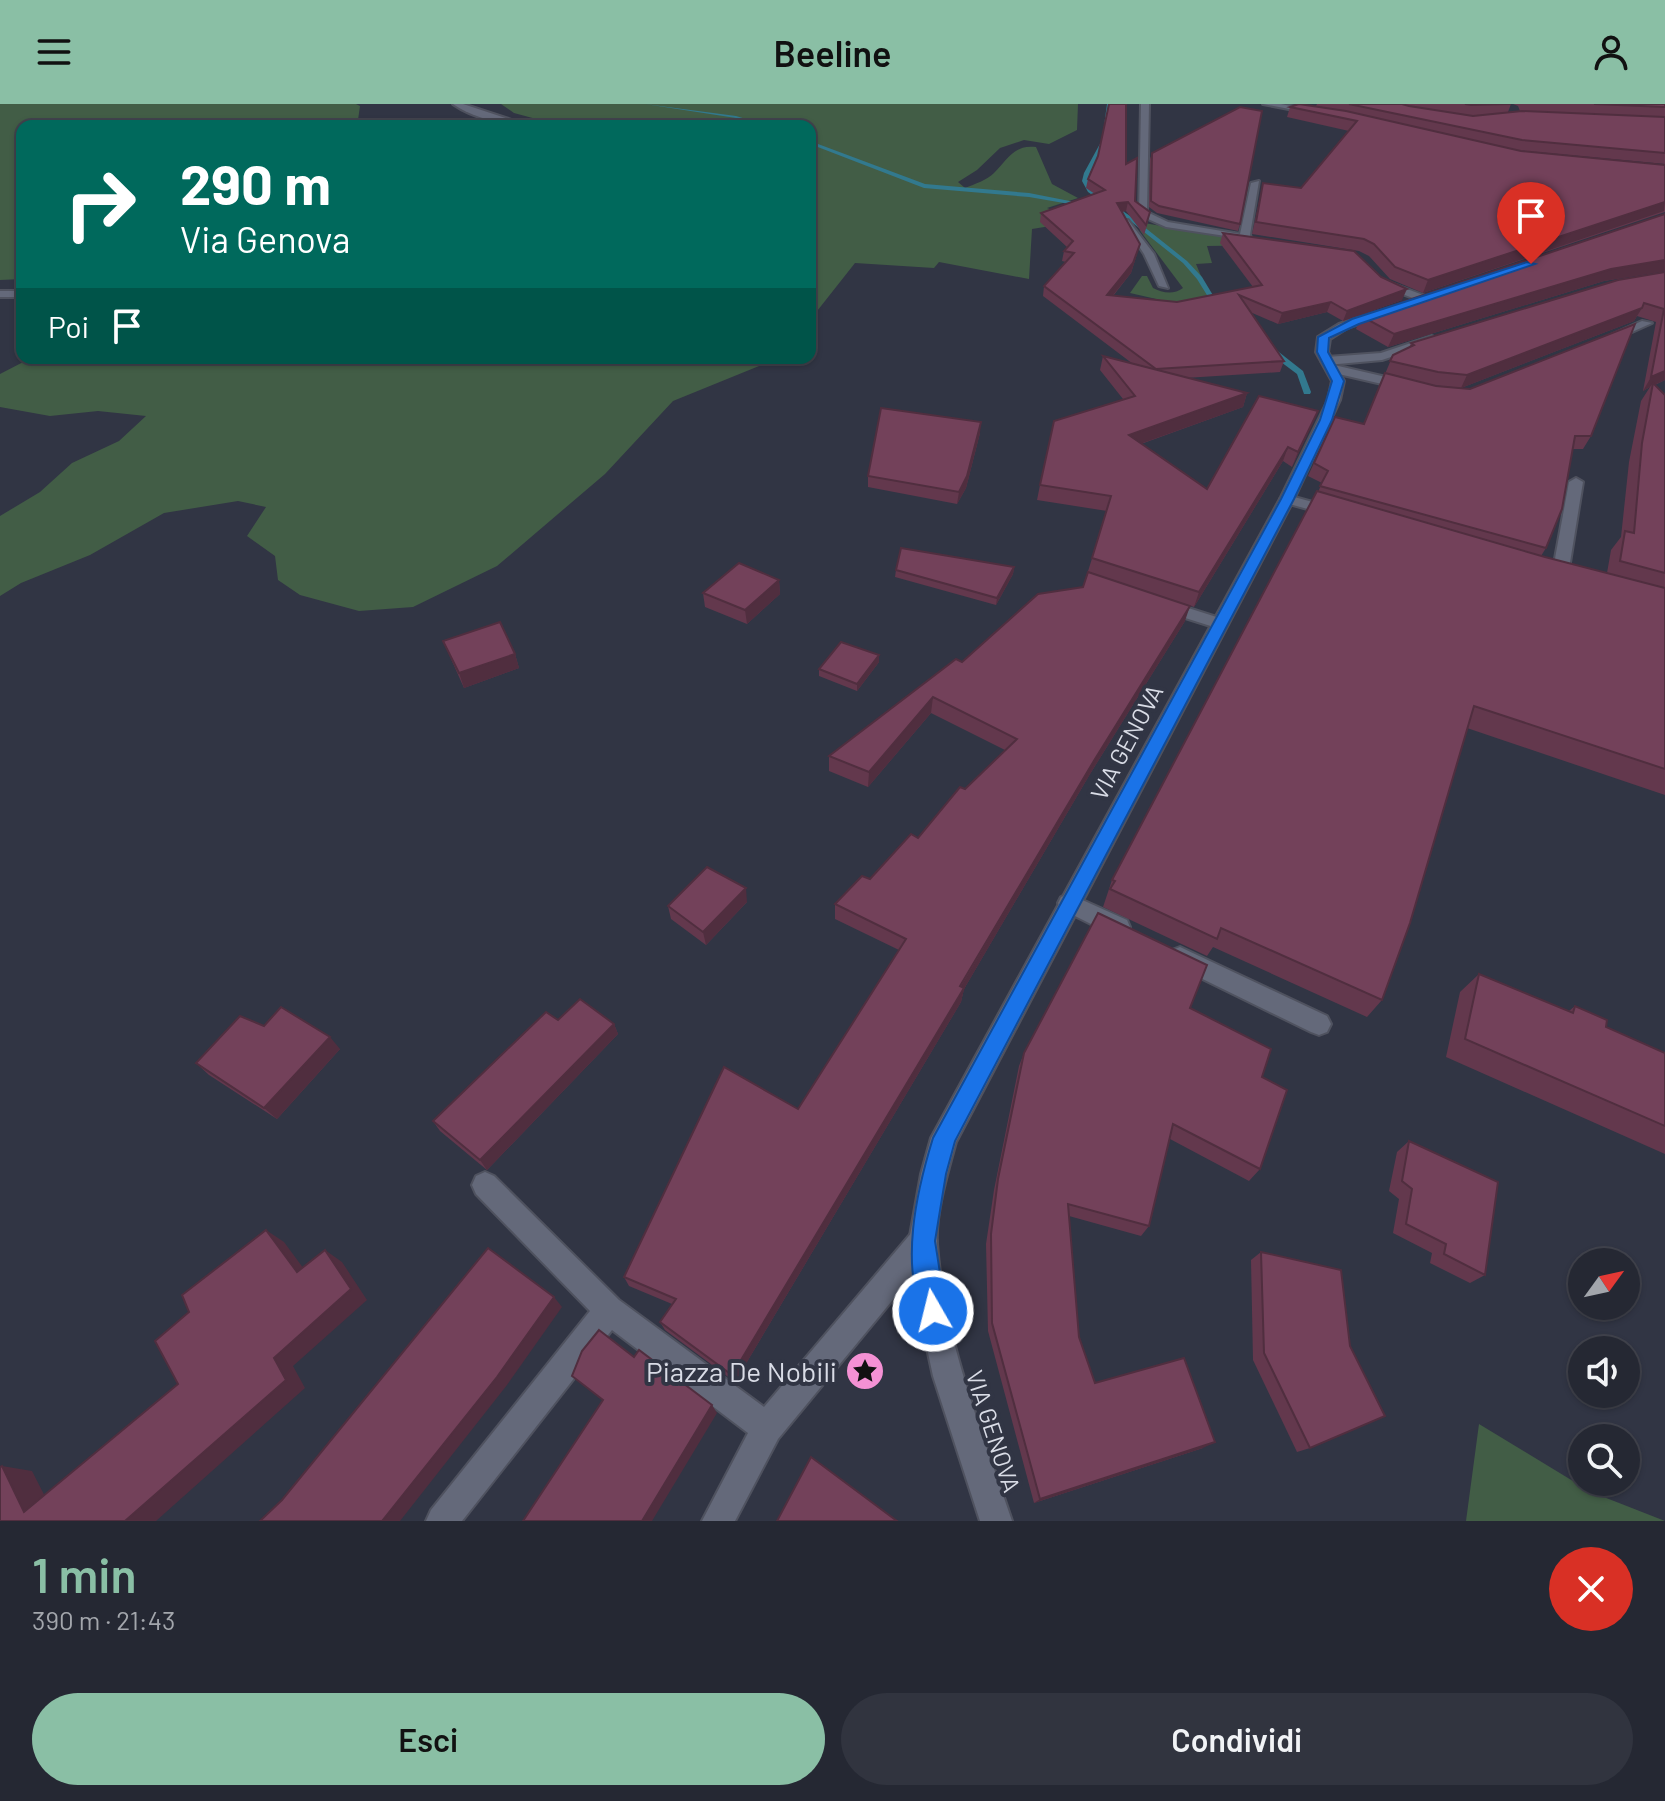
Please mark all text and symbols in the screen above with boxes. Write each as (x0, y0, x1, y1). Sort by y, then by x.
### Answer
icon: menu (32, 30, 76, 74)
icon: person (1589, 30, 1633, 74)
text: Beeline (773, 31, 892, 74)
text: 290 m (180, 149, 331, 216)
icon: right (48, 152, 152, 256)
pin (1497, 182, 1565, 264)
icon: arrive (1509, 194, 1553, 238)
text: Via Genova (180, 217, 350, 260)
icon: arrive (105, 304, 149, 348)
text: Poi (48, 308, 89, 344)
street label: VIA GENOVA (1084, 679, 1168, 805)
north arrow (1568, 1248, 1640, 1320)
map controls (1568, 1248, 1640, 1496)
position arrow (891, 1269, 975, 1353)
button: sound (1568, 1336, 1640, 1408)
place icon: Piazza De Nobili (844, 1350, 886, 1392)
place label: Piazza De Nobili (646, 1354, 837, 1388)
street label: VIA GENOVA (961, 1366, 1027, 1496)
button: search (1568, 1424, 1640, 1496)
text: 1 min (32, 1545, 137, 1603)
button: close (1549, 1547, 1633, 1631)
text: 390 m · 21:43 (32, 1604, 175, 1635)
button: Esci (32, 1693, 825, 1785)
button: Condividi (841, 1693, 1633, 1785)

